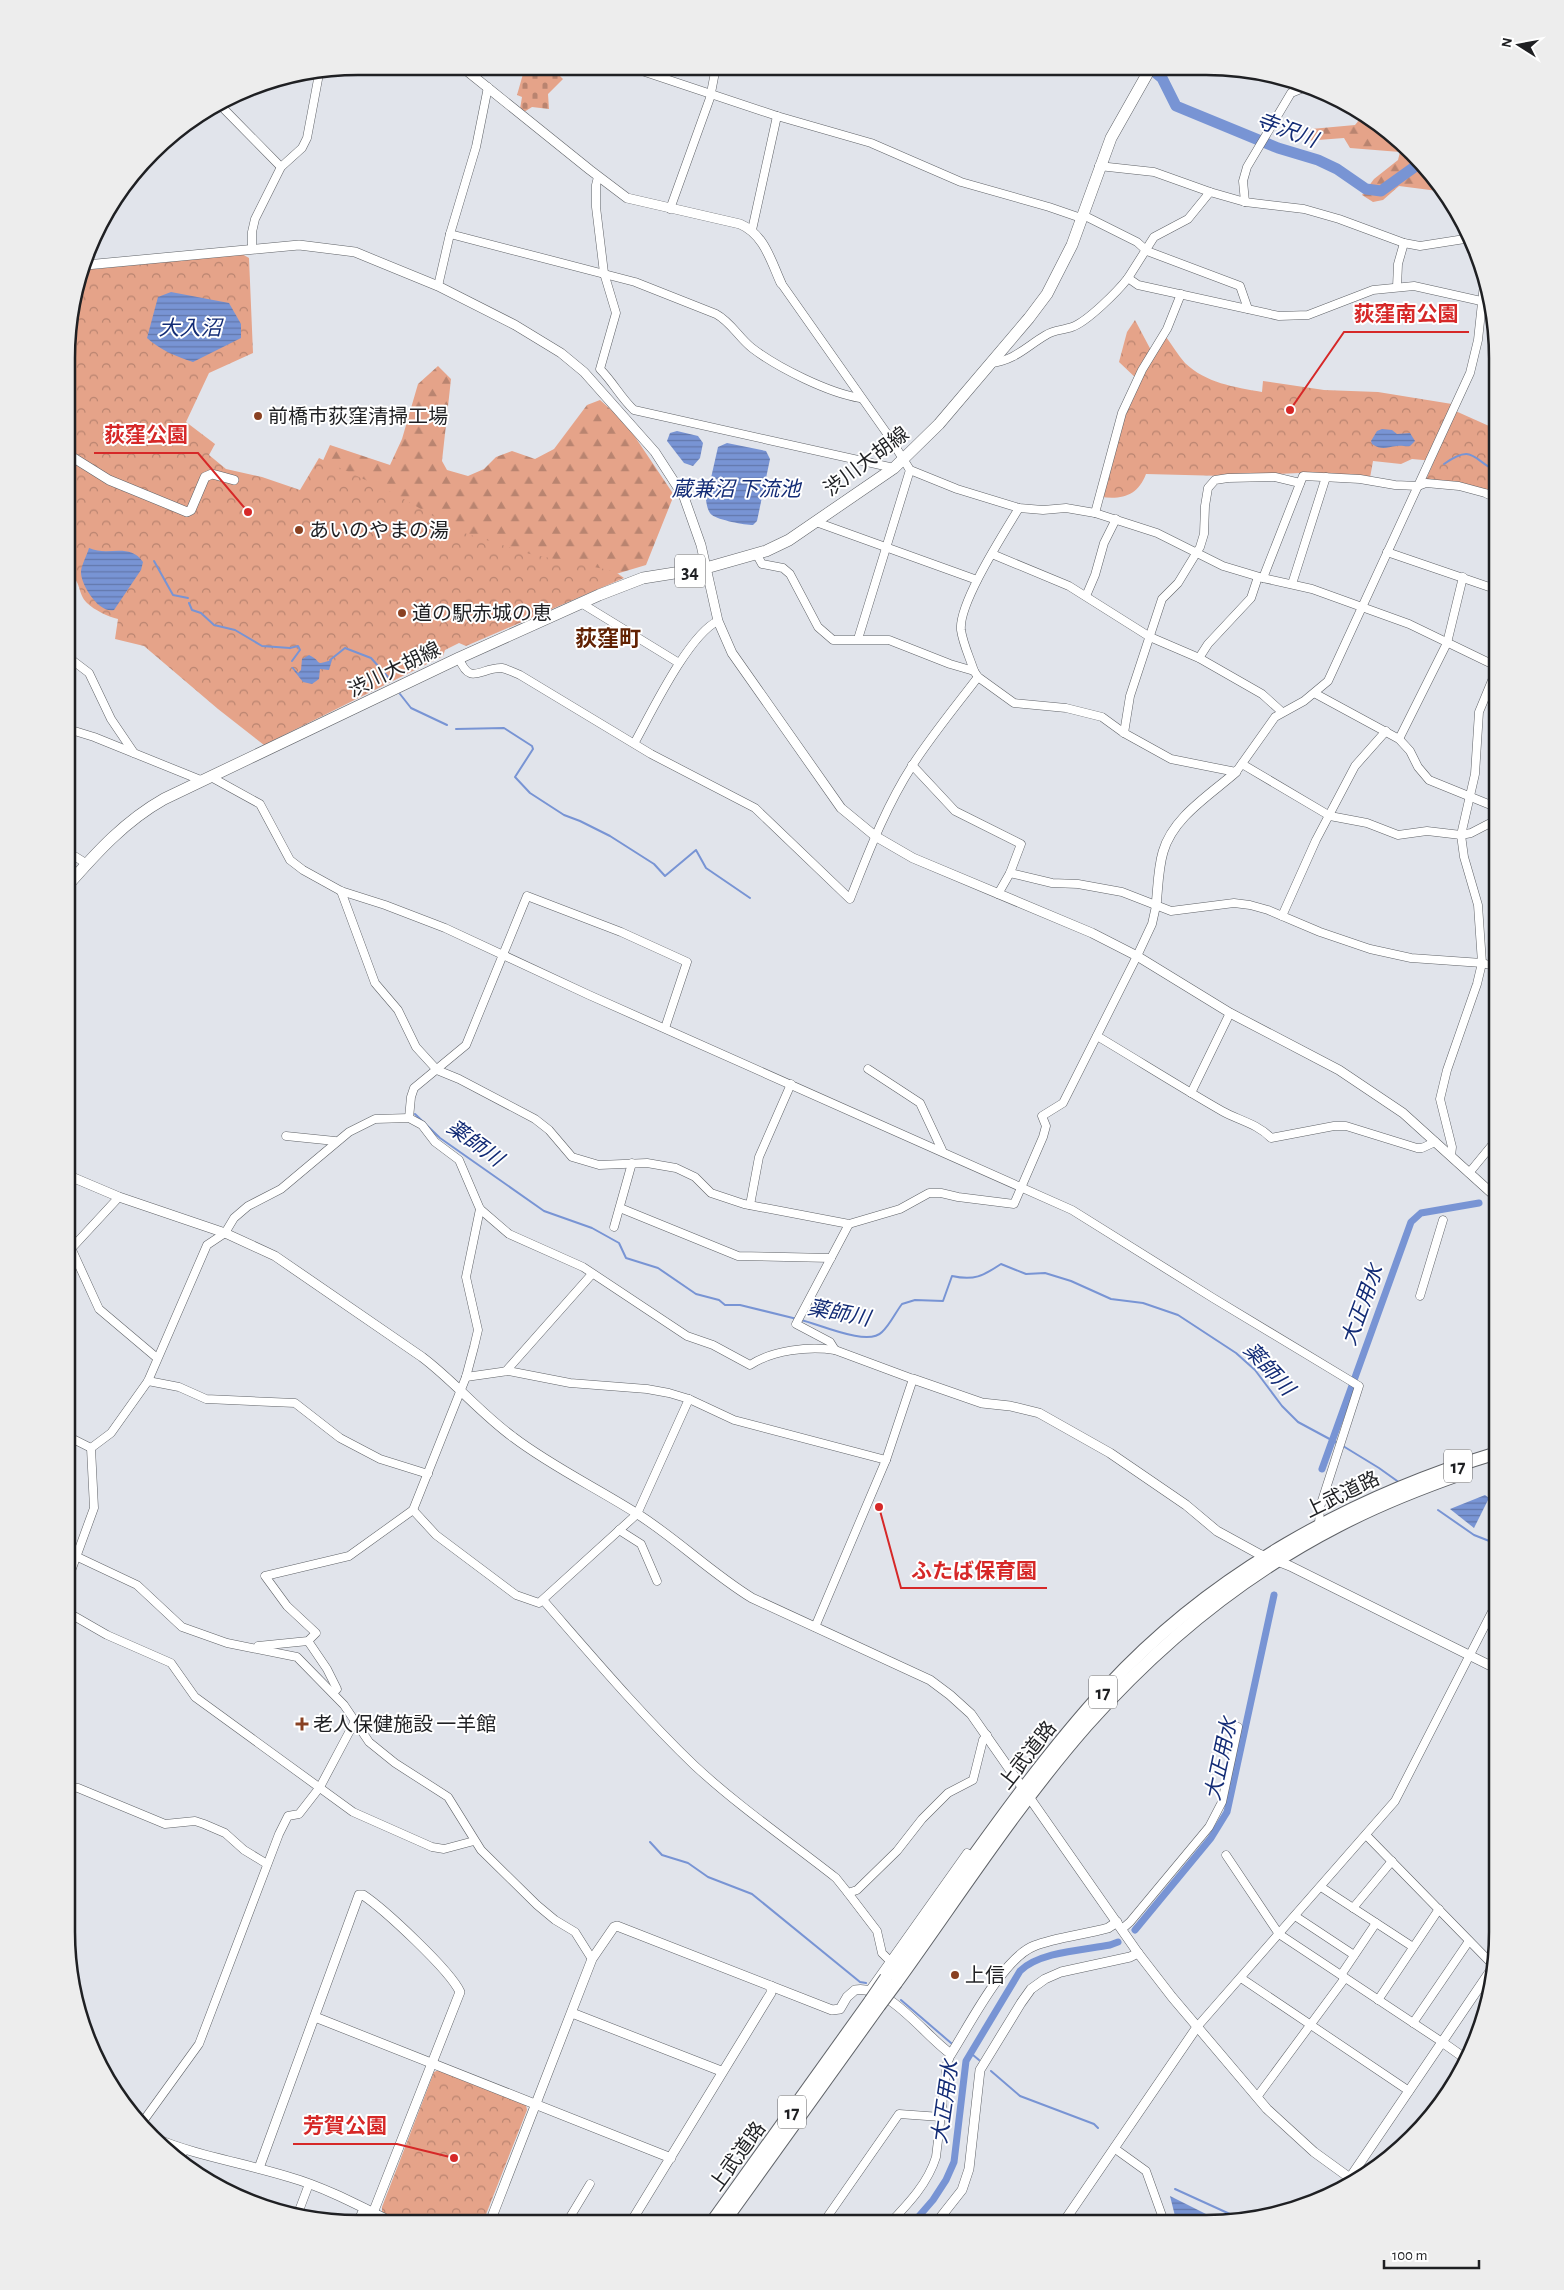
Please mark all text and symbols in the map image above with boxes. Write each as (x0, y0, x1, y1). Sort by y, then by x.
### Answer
north arrow (1494, 20, 1544, 70)
text: N (1499, 37, 1515, 49)
water label: 寺沢川 (1254, 109, 1322, 152)
callout: 荻窪南公園 (1344, 296, 1469, 332)
text: 荻窪南公園 (1354, 303, 1459, 325)
water label: 大入沼 (159, 317, 224, 339)
place label: 前橋市荻窪清掃工場 (268, 406, 448, 427)
marker: 前橋市荻窪清掃工場 (252, 410, 264, 422)
callout: 荻窪公園 (94, 417, 198, 453)
street label: 渋川大胡線 (819, 422, 913, 500)
text: 荻窪公園 (104, 424, 188, 446)
water label: 蔵兼沼 下流池 (671, 478, 803, 500)
place label: あいのやまの湯 (309, 520, 449, 541)
marker: あいのやまの湯 (293, 524, 305, 536)
road number: 34 (675, 554, 705, 588)
place label: 道の駅赤城の恵 (412, 602, 552, 624)
marker: 道の駅赤城の恵 (396, 607, 408, 619)
district label: 荻窪町 (575, 627, 641, 650)
street label: 渋川大胡線 (344, 637, 444, 701)
water label: 薬師川 (443, 1116, 509, 1172)
water label: 大正用水 (1337, 1260, 1387, 1348)
water label: 薬師川 (806, 1296, 874, 1330)
water label: 薬師川 (1239, 1338, 1300, 1401)
road number: 17 (1444, 1450, 1472, 1482)
street label: 上武道路 (1302, 1467, 1383, 1521)
callout: ふたば保育園 (901, 1552, 1047, 1588)
text: ふたば保育園 (911, 1560, 1037, 1582)
road number: 17 (1089, 1675, 1117, 1708)
place label: 老人保健施設 一羊館 (313, 1714, 496, 1735)
water label: 大正用水 (1202, 1714, 1241, 1802)
marker: 老人保健施設 一羊館 (295, 1717, 309, 1731)
street label: 上武道路 (994, 1717, 1060, 1793)
place label: 上信 (965, 1965, 1005, 1986)
marker: 上信 (949, 1969, 961, 1981)
water label: 大正用水 (928, 2057, 962, 2145)
road number: 17 (778, 2096, 806, 2128)
callout: 芳賀公園 (293, 2108, 397, 2144)
text: 芳賀公園 (303, 2115, 387, 2137)
street label: 上武道路 (705, 2118, 769, 2195)
scale bar (1384, 2238, 1479, 2270)
text: 100 m (1392, 2248, 1427, 2263)

